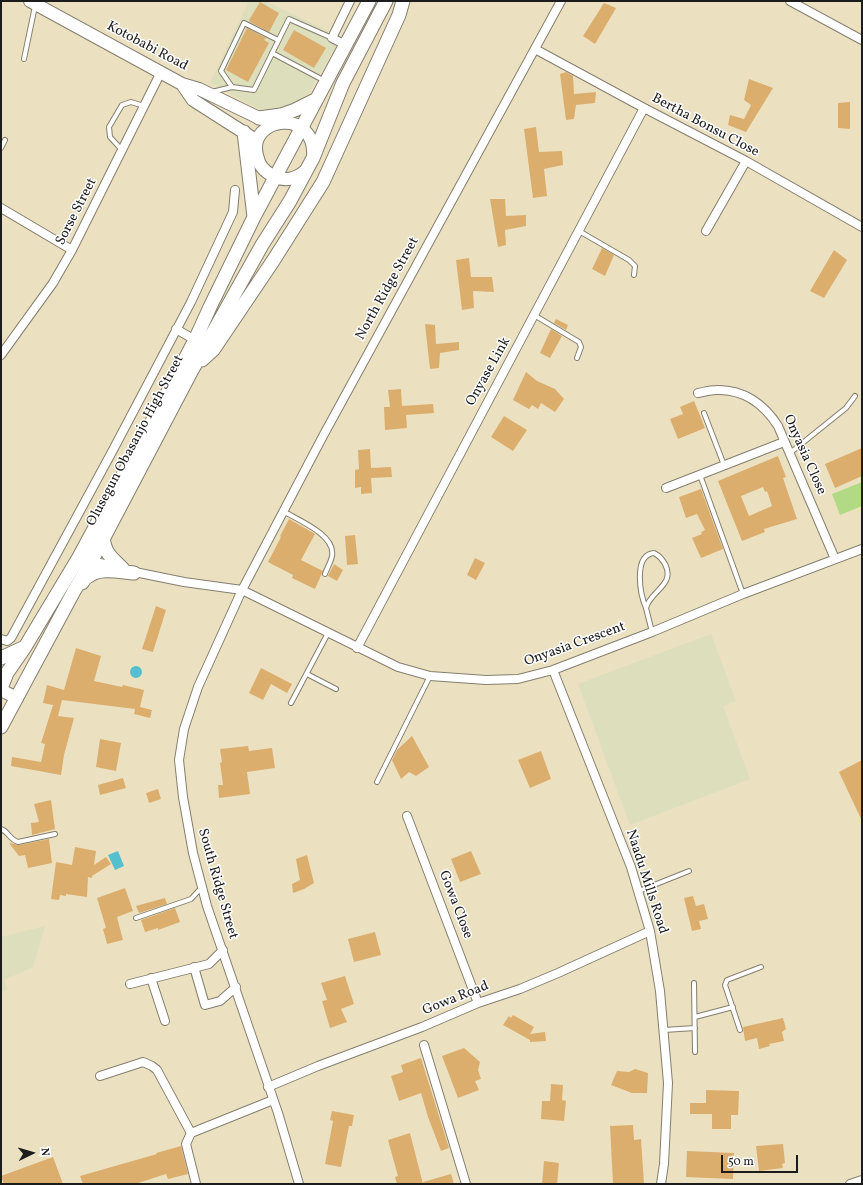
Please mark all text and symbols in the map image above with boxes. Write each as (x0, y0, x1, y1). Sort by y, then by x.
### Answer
street label: Kotobabi Road (104, 19, 190, 75)
street label: Bertha Bonsu Close (649, 91, 761, 161)
street label: Sorse Street (53, 176, 101, 248)
street label: North Ridge Street (353, 235, 423, 343)
street label: Onyase Link (463, 335, 515, 409)
street label: Olusegun Obasanjo High Street (84, 353, 188, 529)
street label: Onyasia Close (779, 412, 829, 498)
street label: Onyasia Crescent (522, 619, 628, 671)
street label: South Ridge Street (193, 827, 241, 941)
street label: Naadu Mills Road (621, 828, 671, 936)
street label: Gowa Close (434, 869, 476, 941)
street label: Gowa Road (421, 978, 491, 1020)
north arrow (12, 1133, 52, 1173)
text: N (37, 1147, 52, 1157)
scale bar (723, 1147, 800, 1173)
text: 50 m (728, 1154, 754, 1170)

